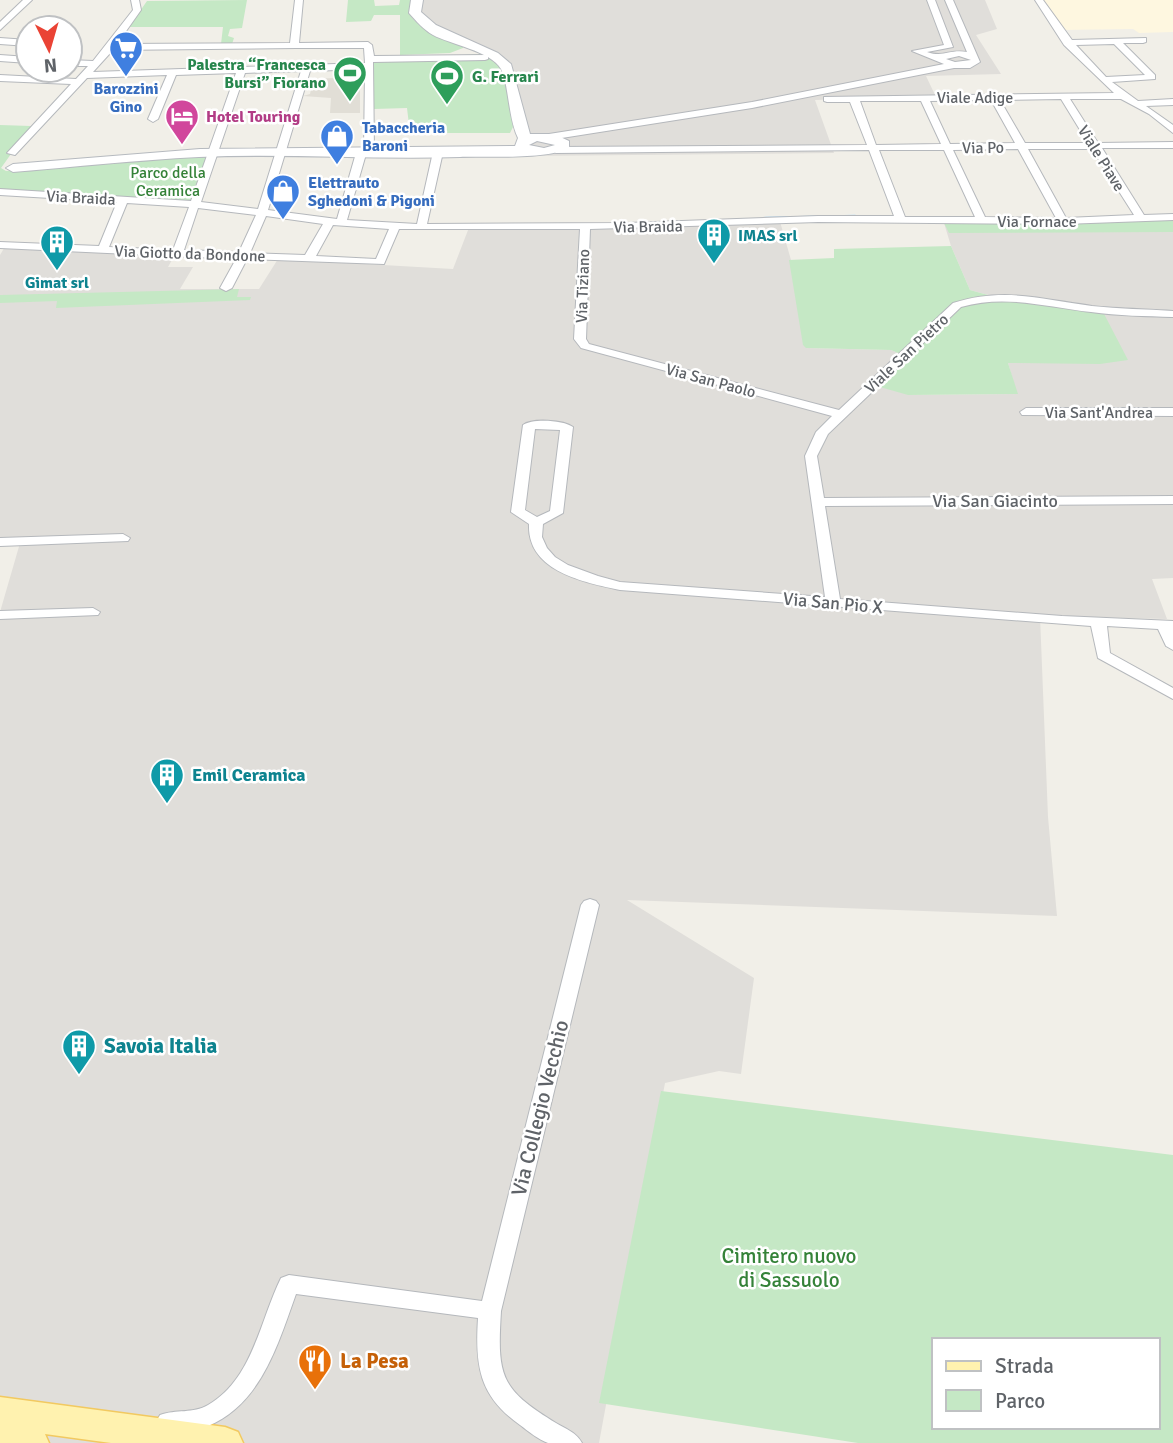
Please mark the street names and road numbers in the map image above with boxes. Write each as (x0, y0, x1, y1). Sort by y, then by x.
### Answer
street label: Viale Adige (937, 88, 1013, 108)
street label: Viale Piave (1073, 122, 1129, 195)
street label: Via Po (962, 138, 1004, 158)
street label: Via Braida (46, 186, 116, 210)
street label: Via Fornace (997, 212, 1077, 232)
street label: Via Braida (613, 216, 683, 238)
street label: Via Giotto da Bondone (114, 241, 266, 267)
street label: Via Tiziano (572, 249, 594, 323)
street label: Viale San Pietro (860, 310, 953, 398)
street label: Via San Paolo (664, 359, 758, 403)
street label: Via Sant'Andrea (1045, 403, 1153, 423)
street label: Via San Giacinto (932, 490, 1058, 512)
street label: Via San Pio X (782, 588, 884, 618)
street label: Via Collegio Vecchio (506, 1017, 574, 1199)

